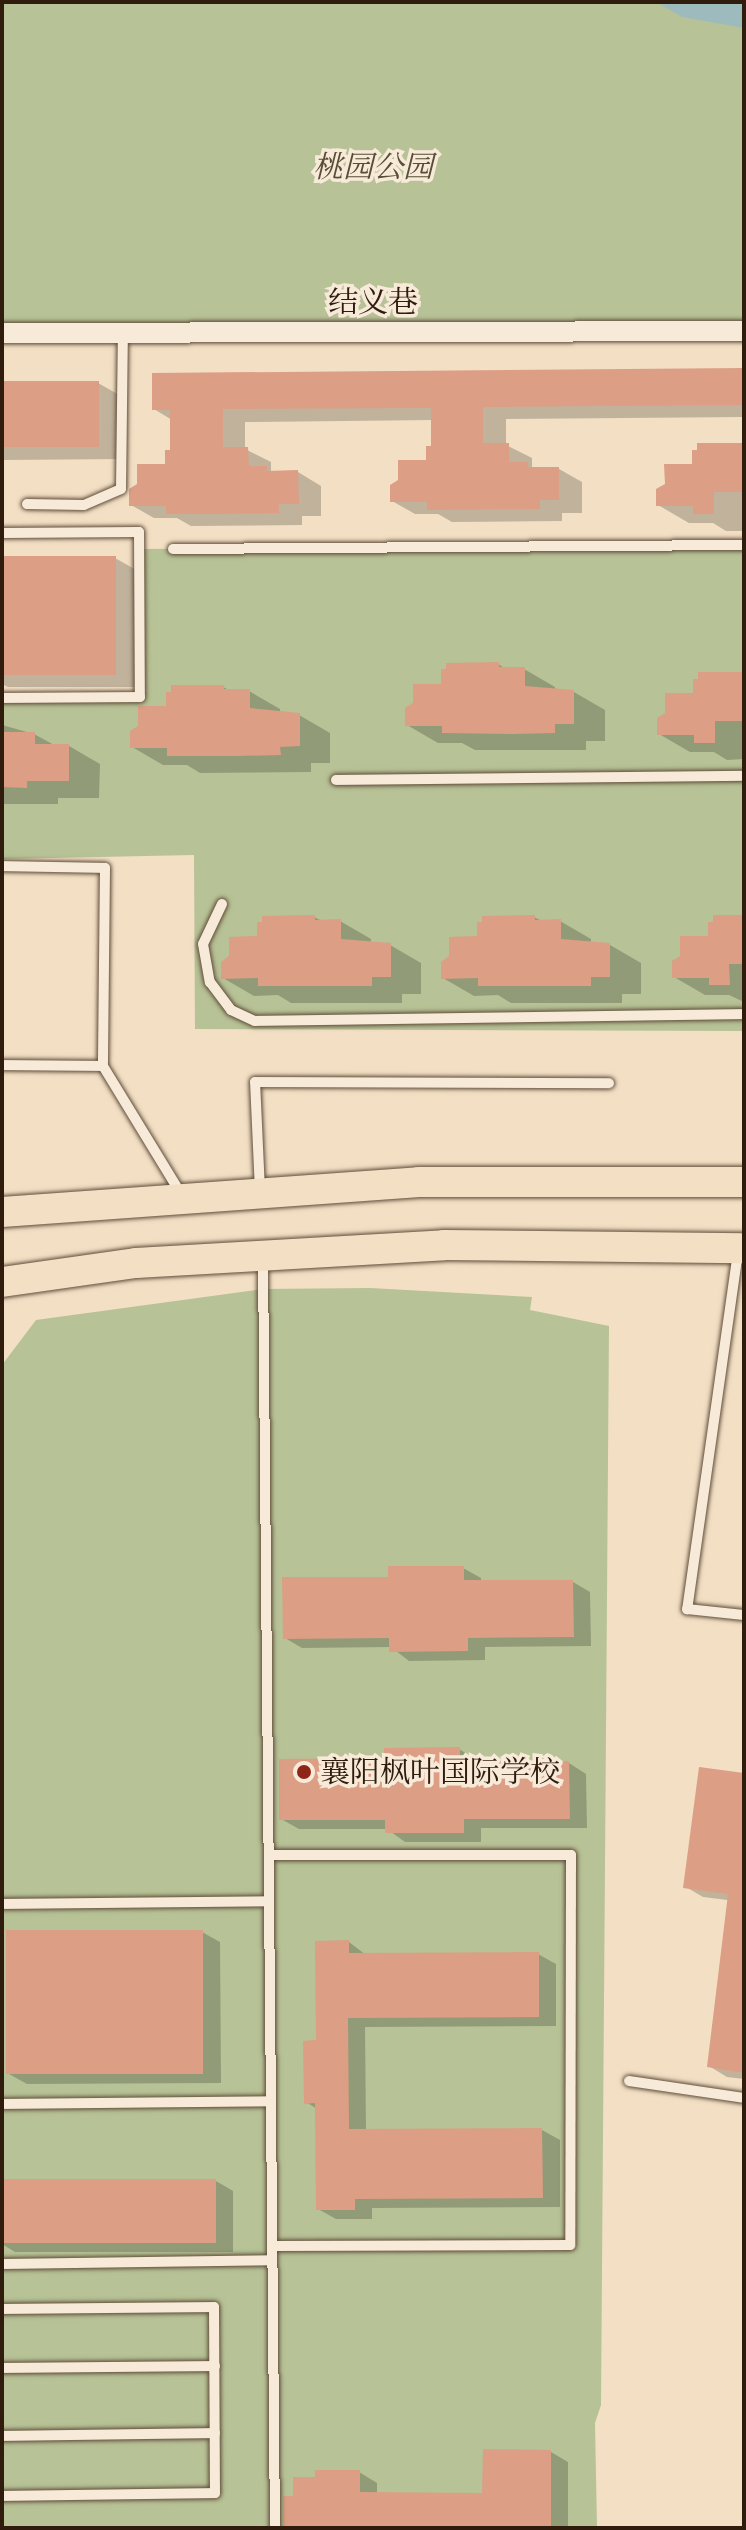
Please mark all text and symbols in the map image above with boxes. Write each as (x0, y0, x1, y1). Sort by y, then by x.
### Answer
park label: 桃园公园 (313, 149, 433, 185)
street label: 结义巷 (328, 284, 418, 320)
place label: 襄阳枫叶国际学校 (320, 1754, 560, 1790)
marker: 襄阳枫叶国际学校 (295, 1763, 313, 1781)

